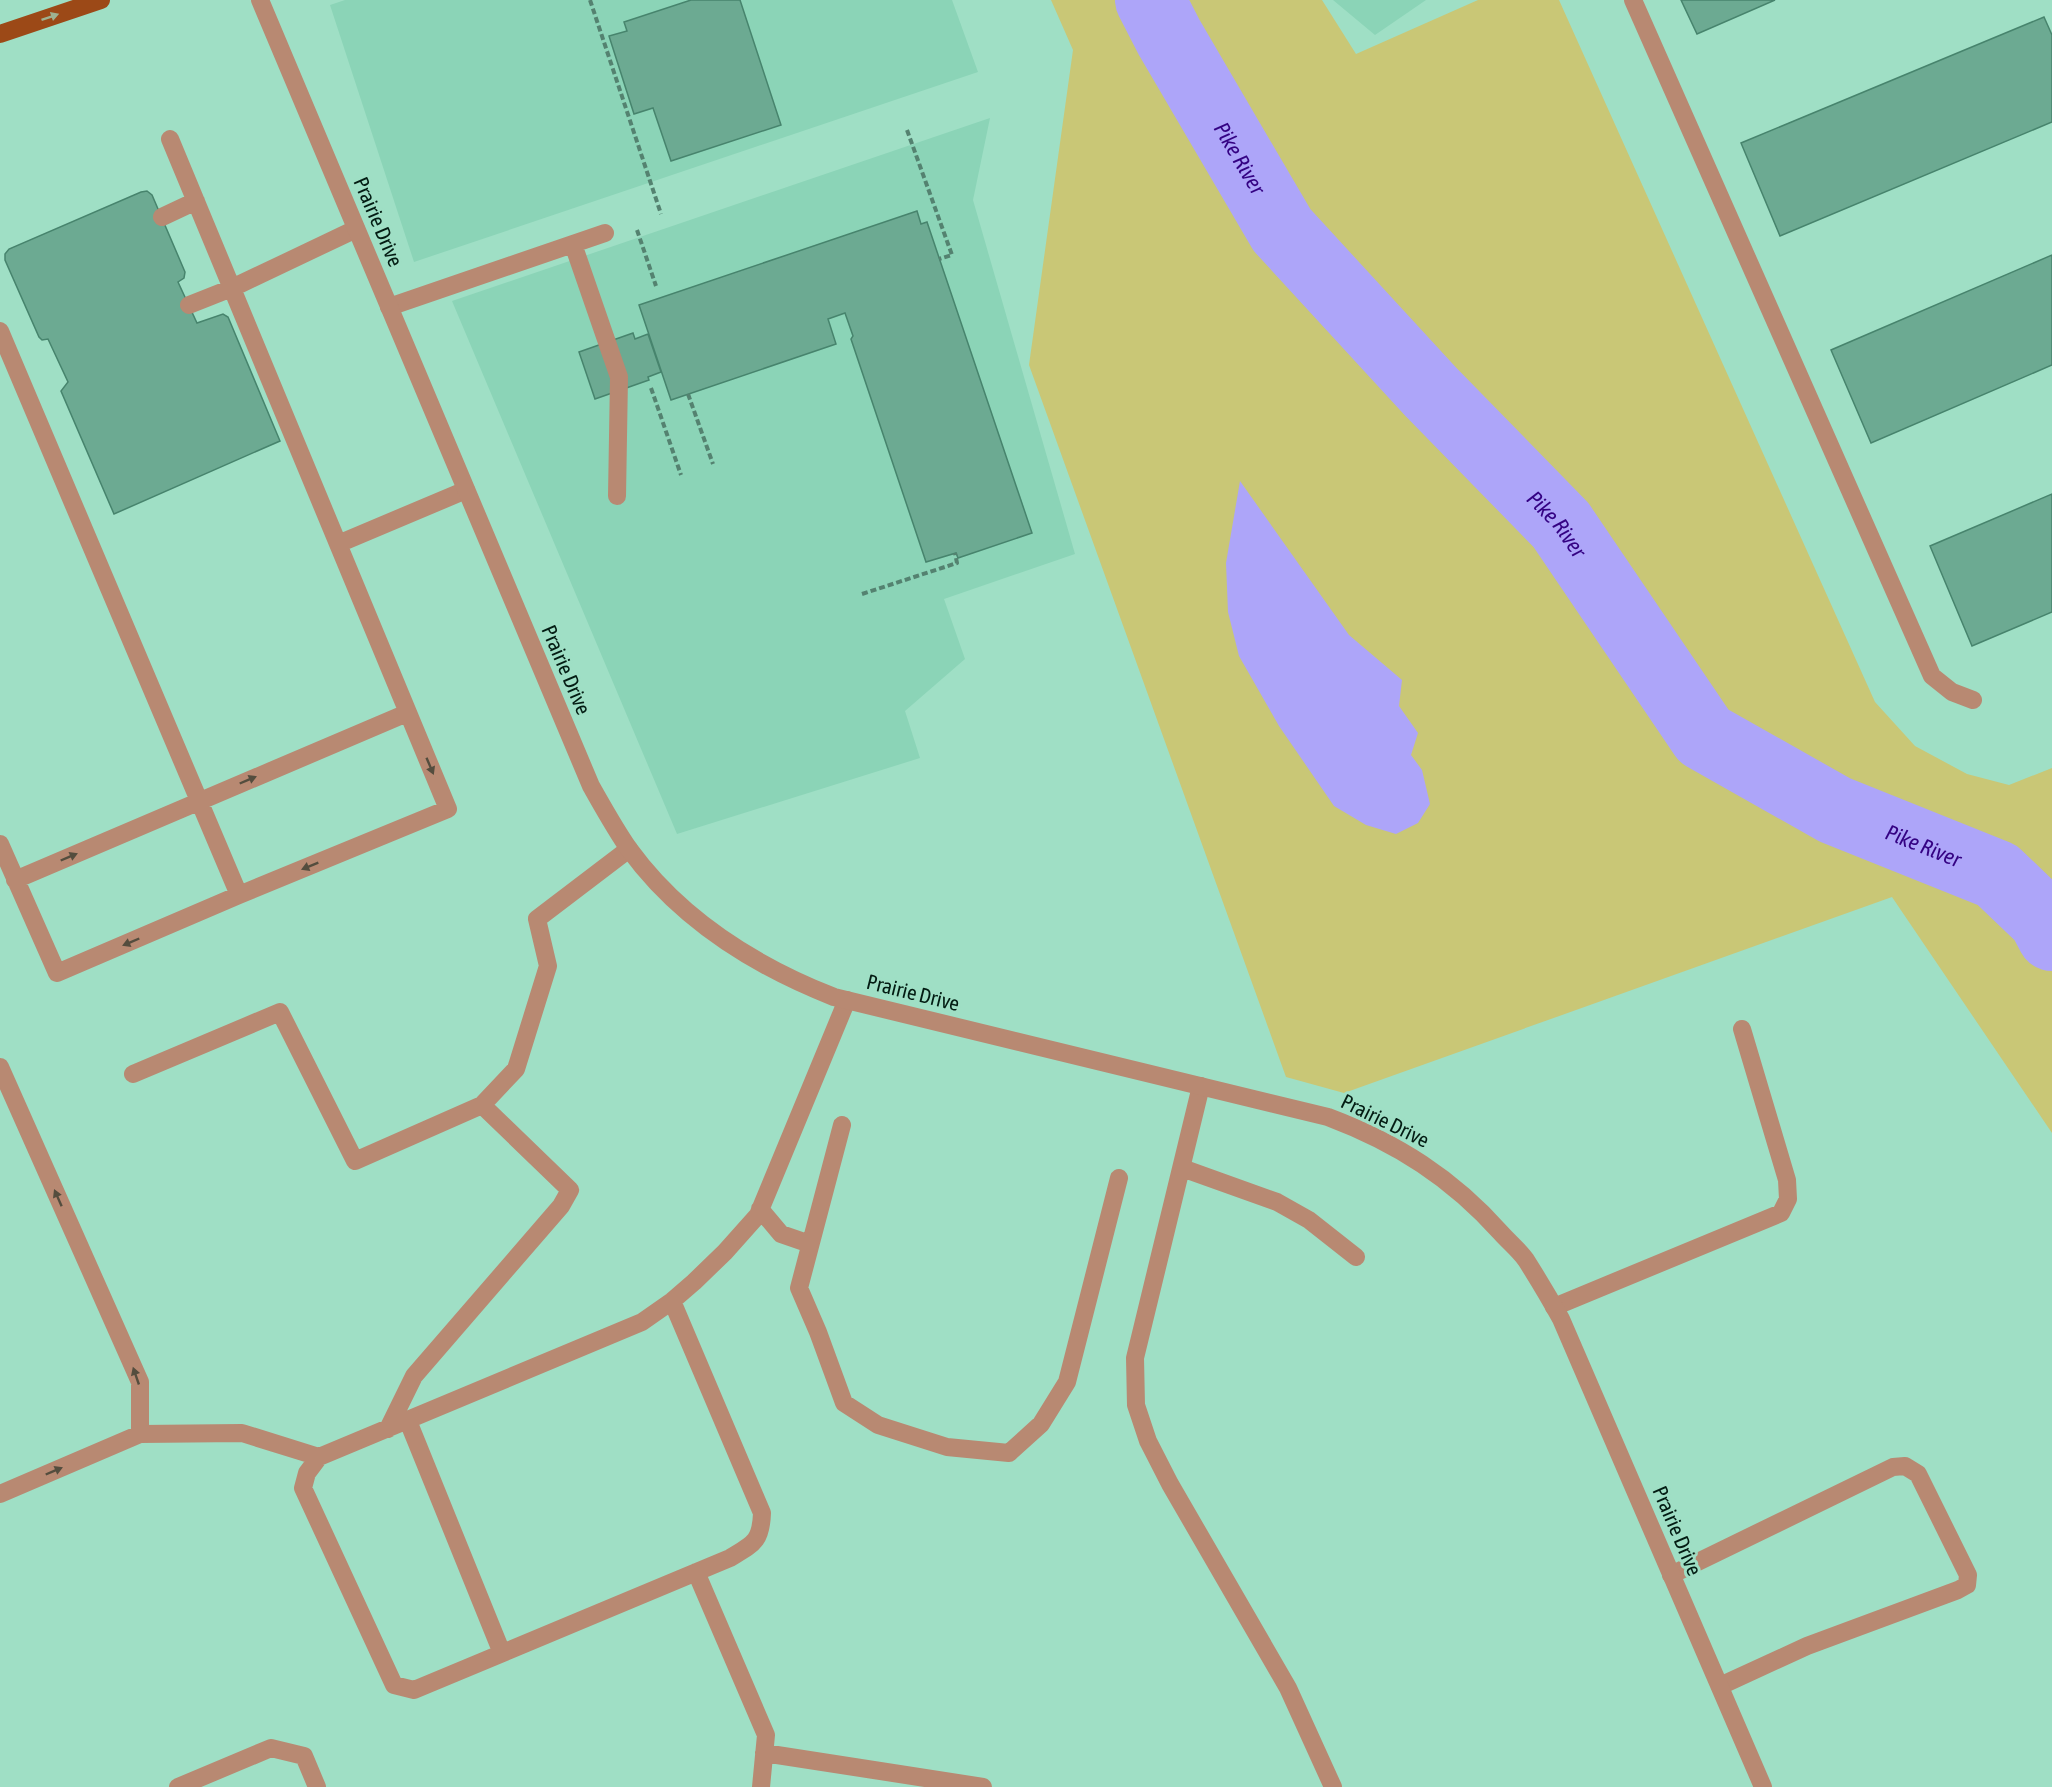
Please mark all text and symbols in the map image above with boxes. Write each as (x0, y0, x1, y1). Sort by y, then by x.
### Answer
one-way arrow (41, 12, 59, 21)
water label: Pike River (1209, 117, 1272, 200)
street label: Prairie Drive (349, 173, 408, 270)
water label: Pike River (1522, 485, 1593, 564)
street label: Prairie Drive (537, 621, 596, 718)
one-way arrow (425, 758, 435, 776)
one-way arrow (239, 775, 257, 784)
water label: Pike River (1882, 819, 1966, 873)
one-way arrow (60, 852, 78, 862)
one-way arrow (301, 862, 319, 871)
one-way arrow (121, 937, 139, 947)
street label: Prairie Drive (864, 969, 962, 1015)
street label: Prairie Drive (1338, 1089, 1433, 1152)
one-way arrow (53, 1188, 63, 1206)
one-way arrow (131, 1367, 141, 1385)
one-way arrow (45, 1466, 63, 1475)
street label: Prairie Drive (1648, 1482, 1707, 1579)

